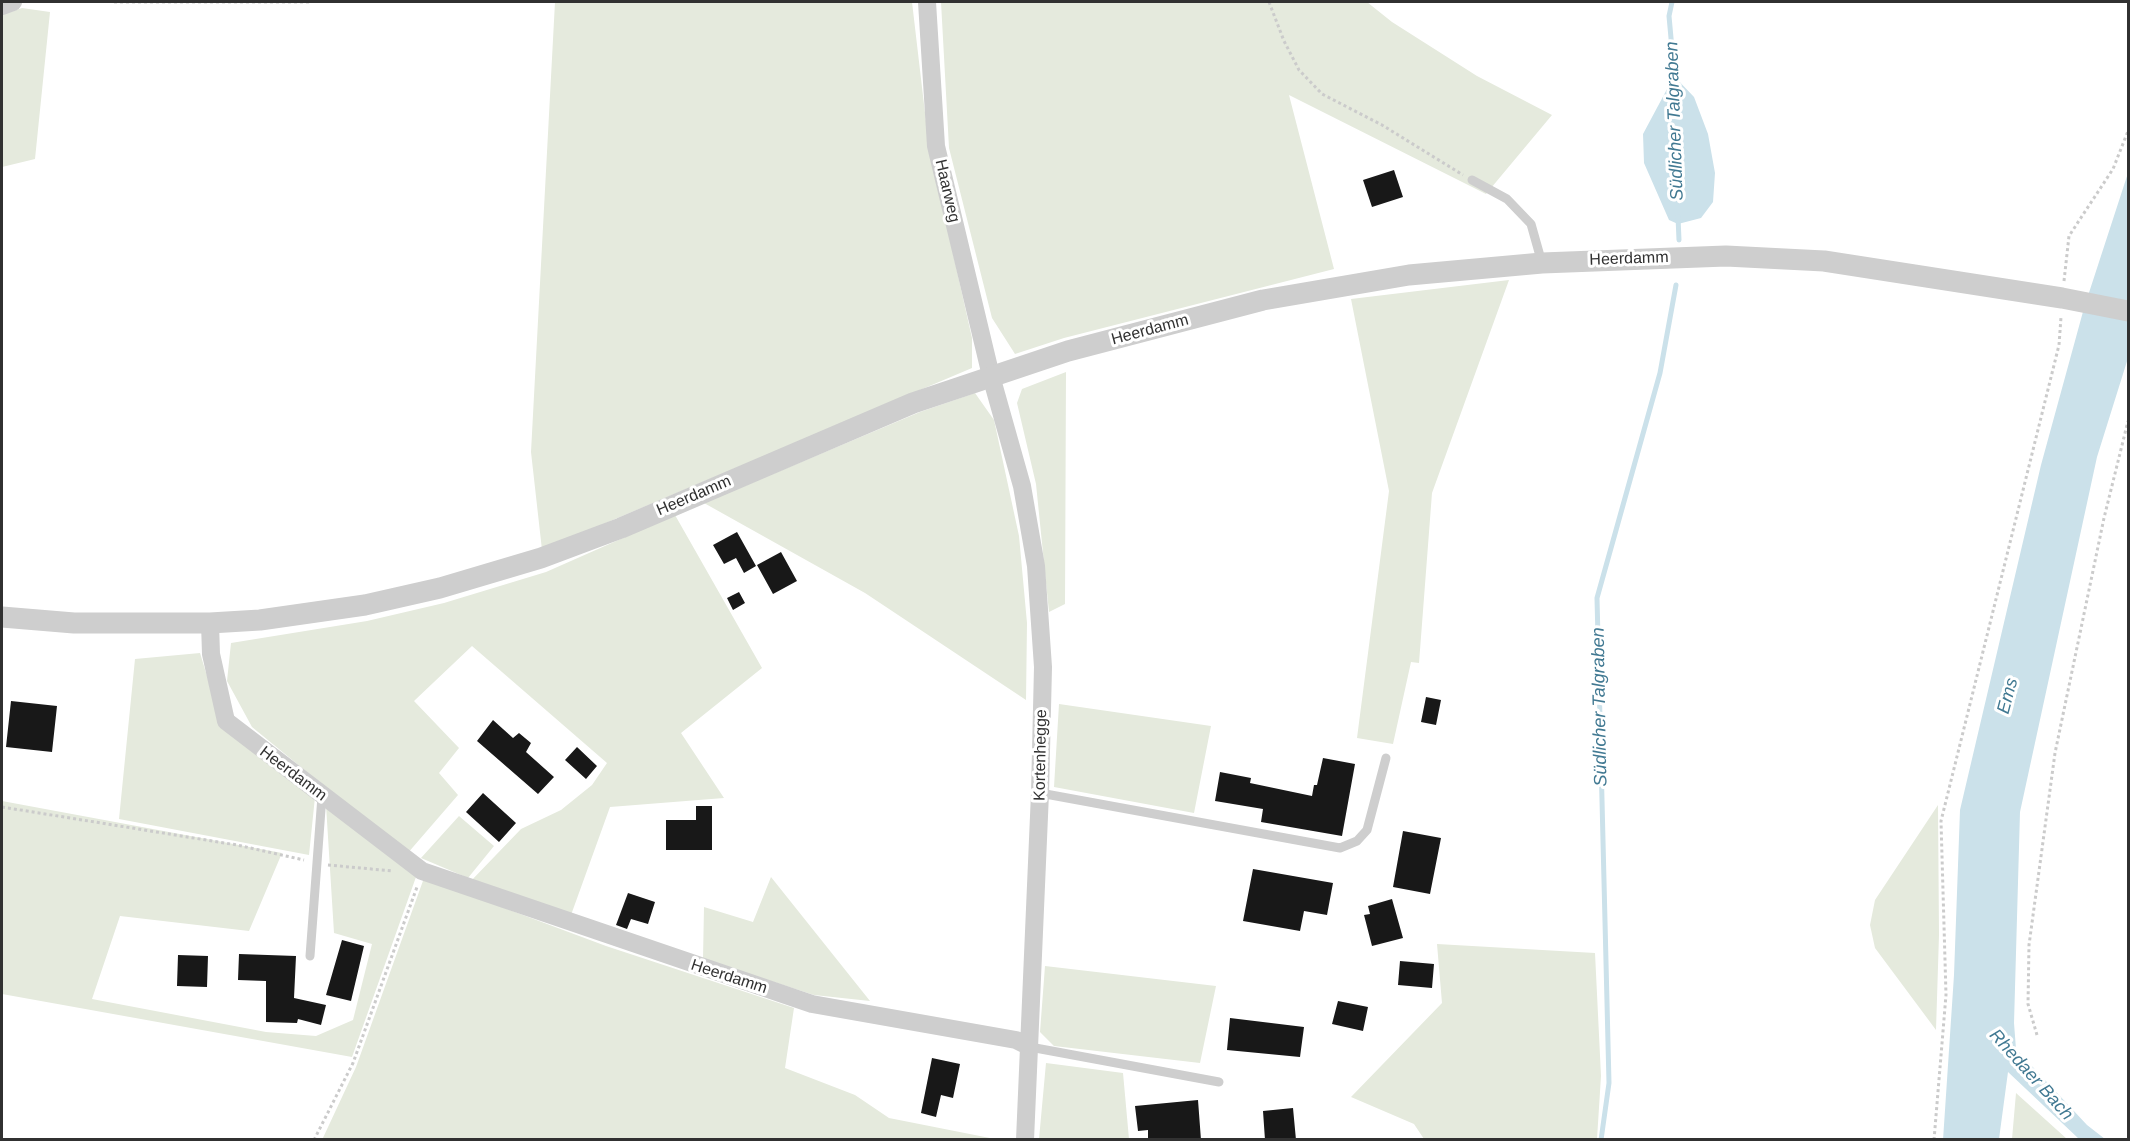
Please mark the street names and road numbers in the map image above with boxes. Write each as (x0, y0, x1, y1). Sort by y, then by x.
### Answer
street label: Haarweg (930, 158, 964, 224)
street label: Heerdamm (1589, 248, 1669, 270)
street label: Heerdamm (1109, 310, 1191, 350)
street label: Heerdamm (654, 472, 734, 520)
street label: Kortenhegge (1031, 709, 1051, 801)
street label: Heerdamm (256, 743, 330, 805)
street label: Heerdamm (688, 956, 770, 998)

